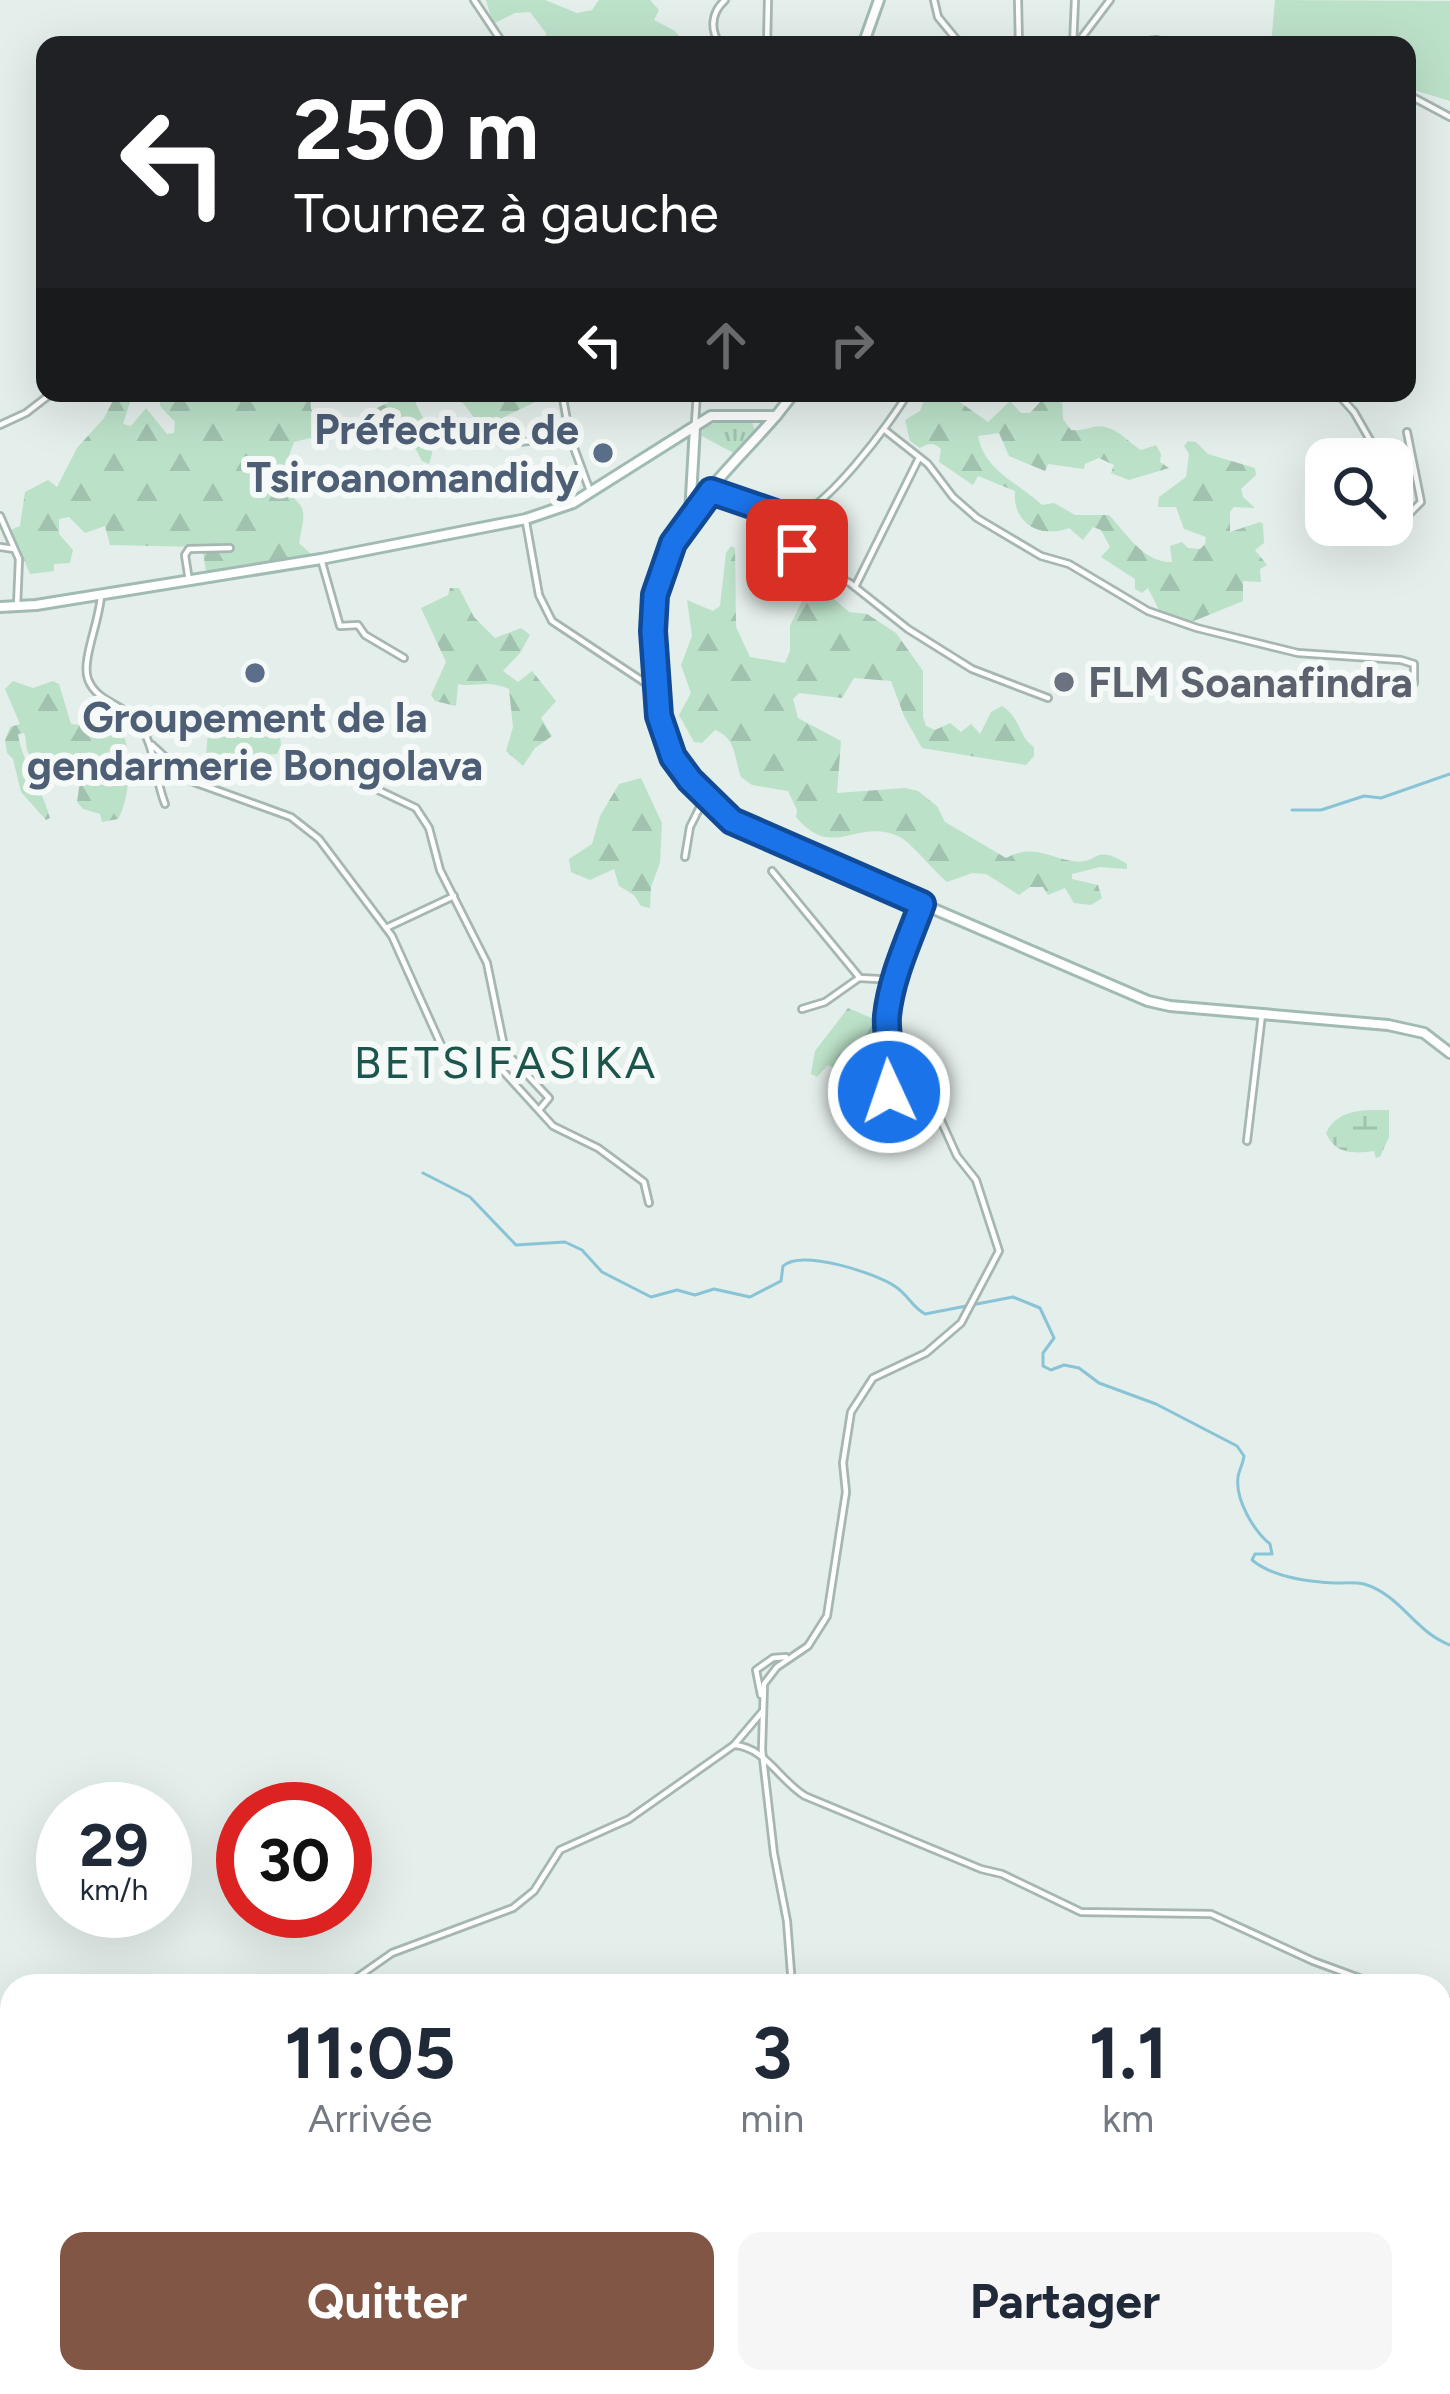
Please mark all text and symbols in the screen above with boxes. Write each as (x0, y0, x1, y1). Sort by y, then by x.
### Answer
text: 250 m (294, 79, 539, 180)
icon: left (96, 84, 252, 240)
text: Tournez à gauche (294, 181, 719, 246)
icon: left (567, 312, 633, 378)
icon: ahead (693, 312, 759, 378)
icon: right (819, 312, 885, 378)
place label: Préfecture de Tsiroanomandidy (246, 404, 580, 503)
map controls (1305, 438, 1413, 546)
button: search (1305, 438, 1413, 546)
marker: Préfecture de Tsiroanomandidy (590, 440, 616, 466)
pin (746, 499, 848, 601)
icon: arrive (764, 517, 830, 583)
place label: FLM Soanafindra (1088, 657, 1413, 708)
marker: Groupement de la gendarmerie Bongolava (242, 660, 268, 686)
marker: FLM Soanafindra (1051, 669, 1077, 695)
place label: Groupement de la gendarmerie Bongolava (27, 692, 483, 791)
position arrow (826, 1029, 952, 1155)
district label: BETSIFASIKA (354, 1035, 658, 1089)
speed limit sign: 30 (216, 1782, 372, 1938)
text: 29 (79, 1809, 149, 1881)
text: km/h (80, 1871, 148, 1908)
text: 11:05 (285, 2010, 456, 2096)
text: 3 (752, 2010, 792, 2096)
text: 1.1 (1089, 2010, 1167, 2096)
text: Arrivée (308, 2095, 432, 2142)
text: min (740, 2095, 804, 2142)
text: km (1102, 2095, 1154, 2142)
button: Quitter (60, 2232, 714, 2370)
button: Partager (738, 2232, 1392, 2370)

